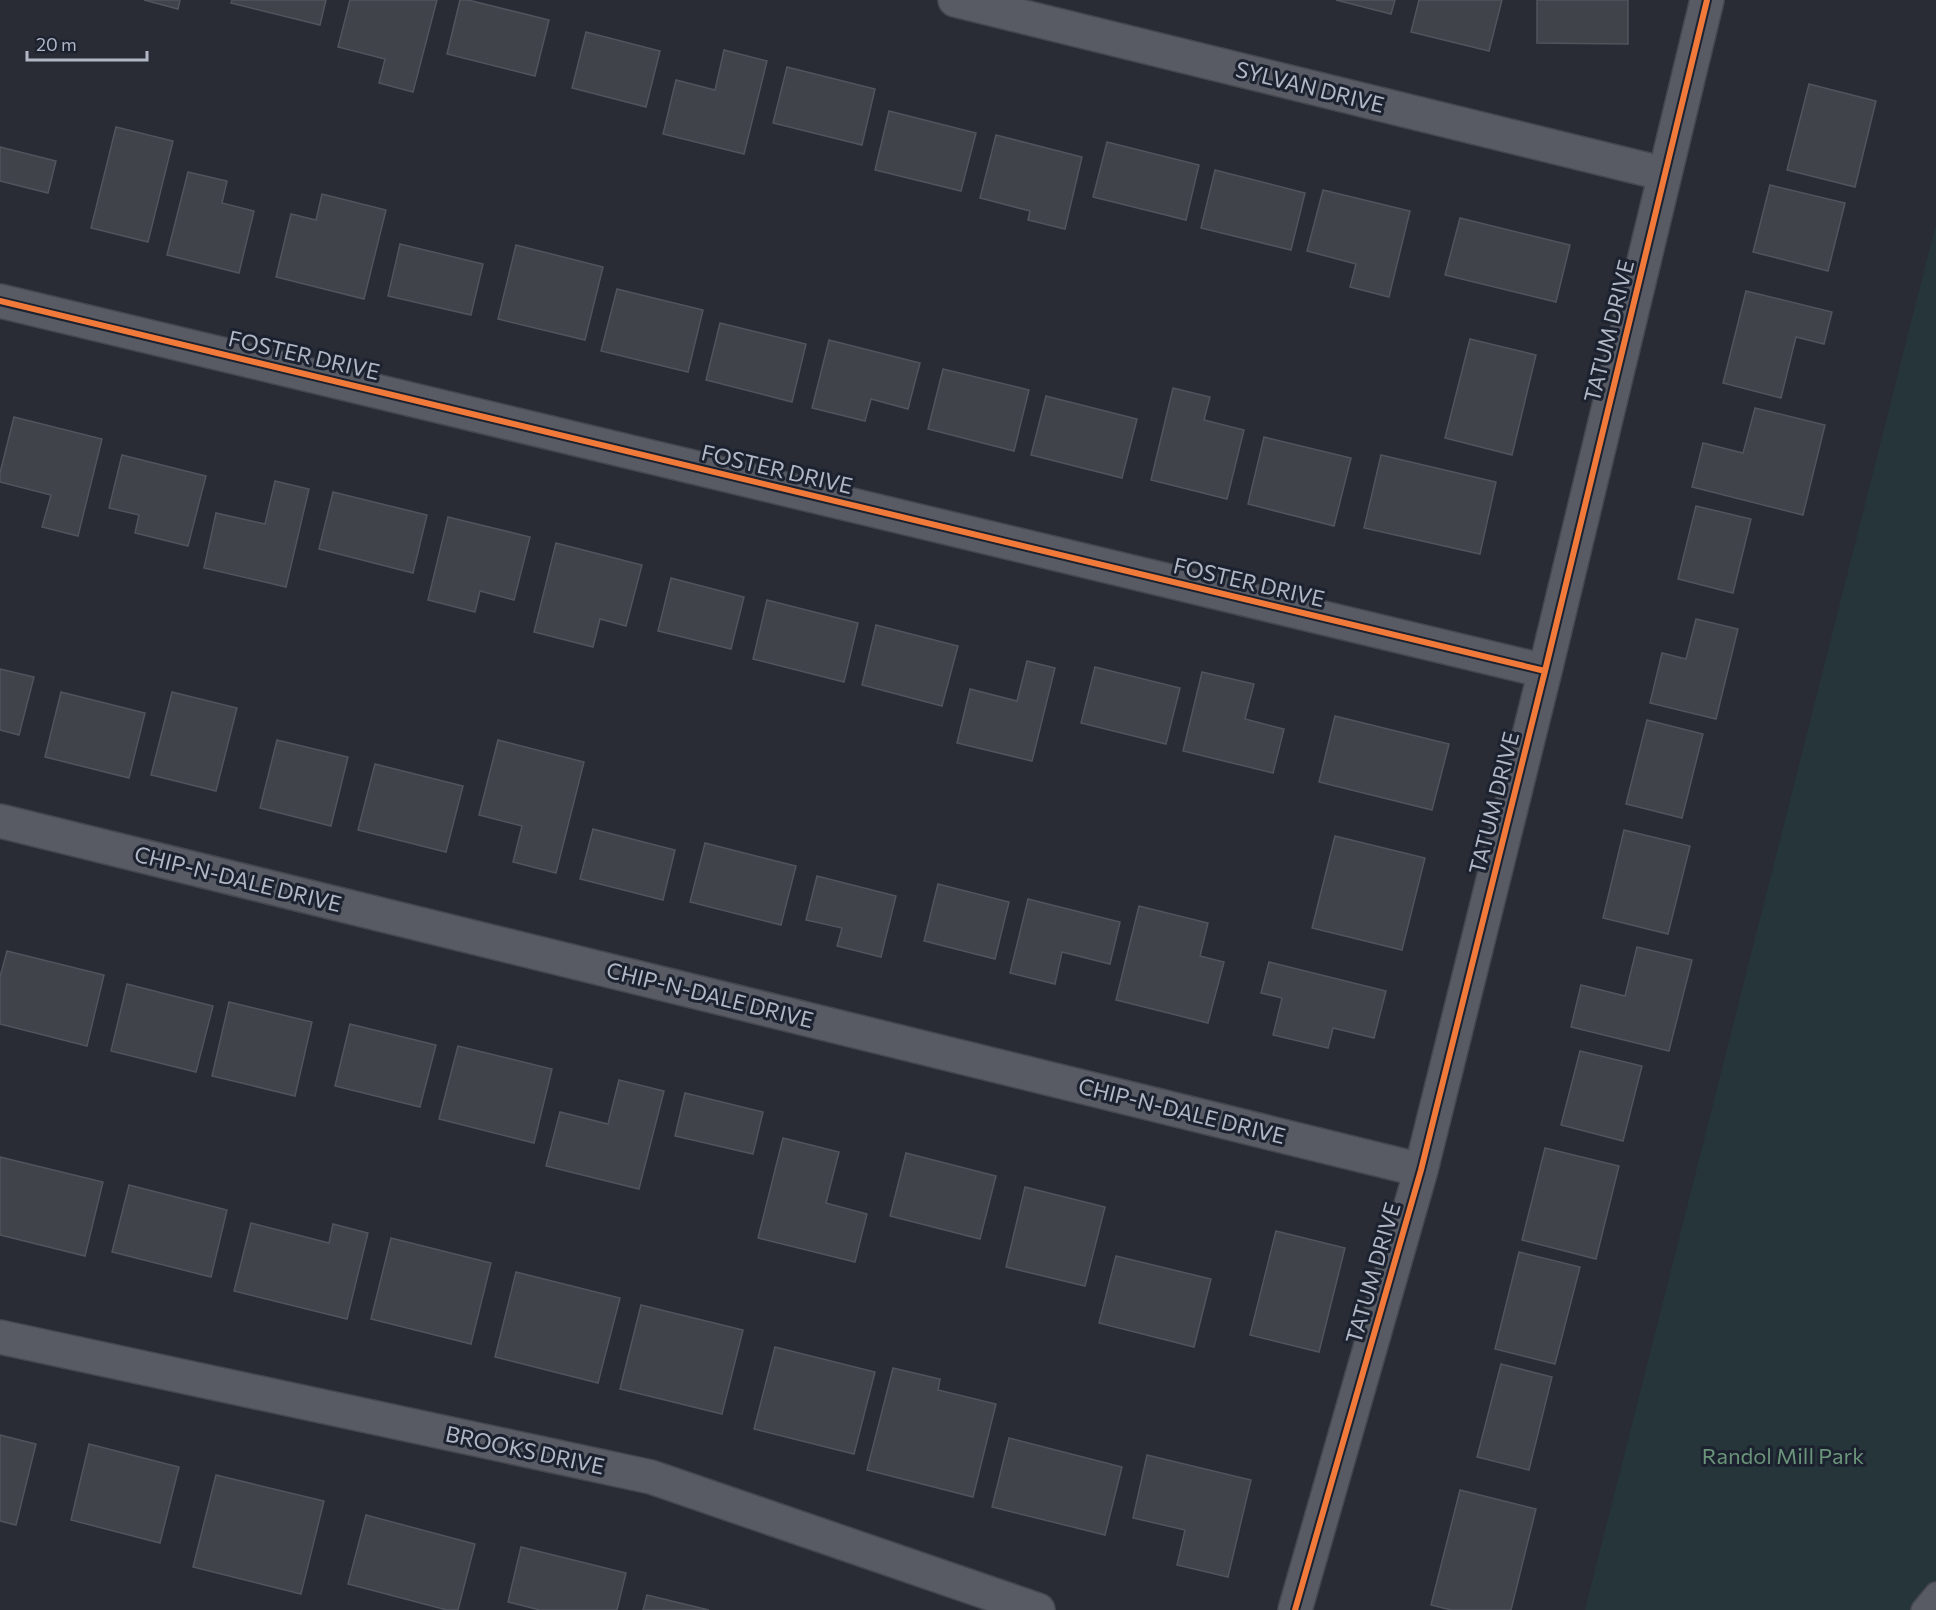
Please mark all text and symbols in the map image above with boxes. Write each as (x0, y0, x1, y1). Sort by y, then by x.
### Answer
scale bar (27, 24, 147, 62)
text: 20 m (36, 33, 77, 55)
street label: SYLVAN DRIVE (1233, 55, 1387, 118)
street label: TATUM DRIVE (1578, 257, 1639, 405)
street label: FOSTER DRIVE (226, 324, 382, 385)
street label: FOSTER DRIVE (699, 438, 855, 499)
street label: FOSTER DRIVE (1171, 551, 1327, 612)
street label: TATUM DRIVE (1463, 729, 1524, 877)
street label: CHIP-N-DALE DRIVE (132, 840, 344, 917)
street label: CHIP-N-DALE DRIVE (604, 956, 816, 1033)
street label: CHIP-N-DALE DRIVE (1076, 1072, 1288, 1149)
street label: TATUM DRIVE (1339, 1199, 1406, 1347)
street label: BROOKS DRIVE (443, 1419, 607, 1480)
park label: Randol Mill Park (1702, 1442, 1864, 1469)

